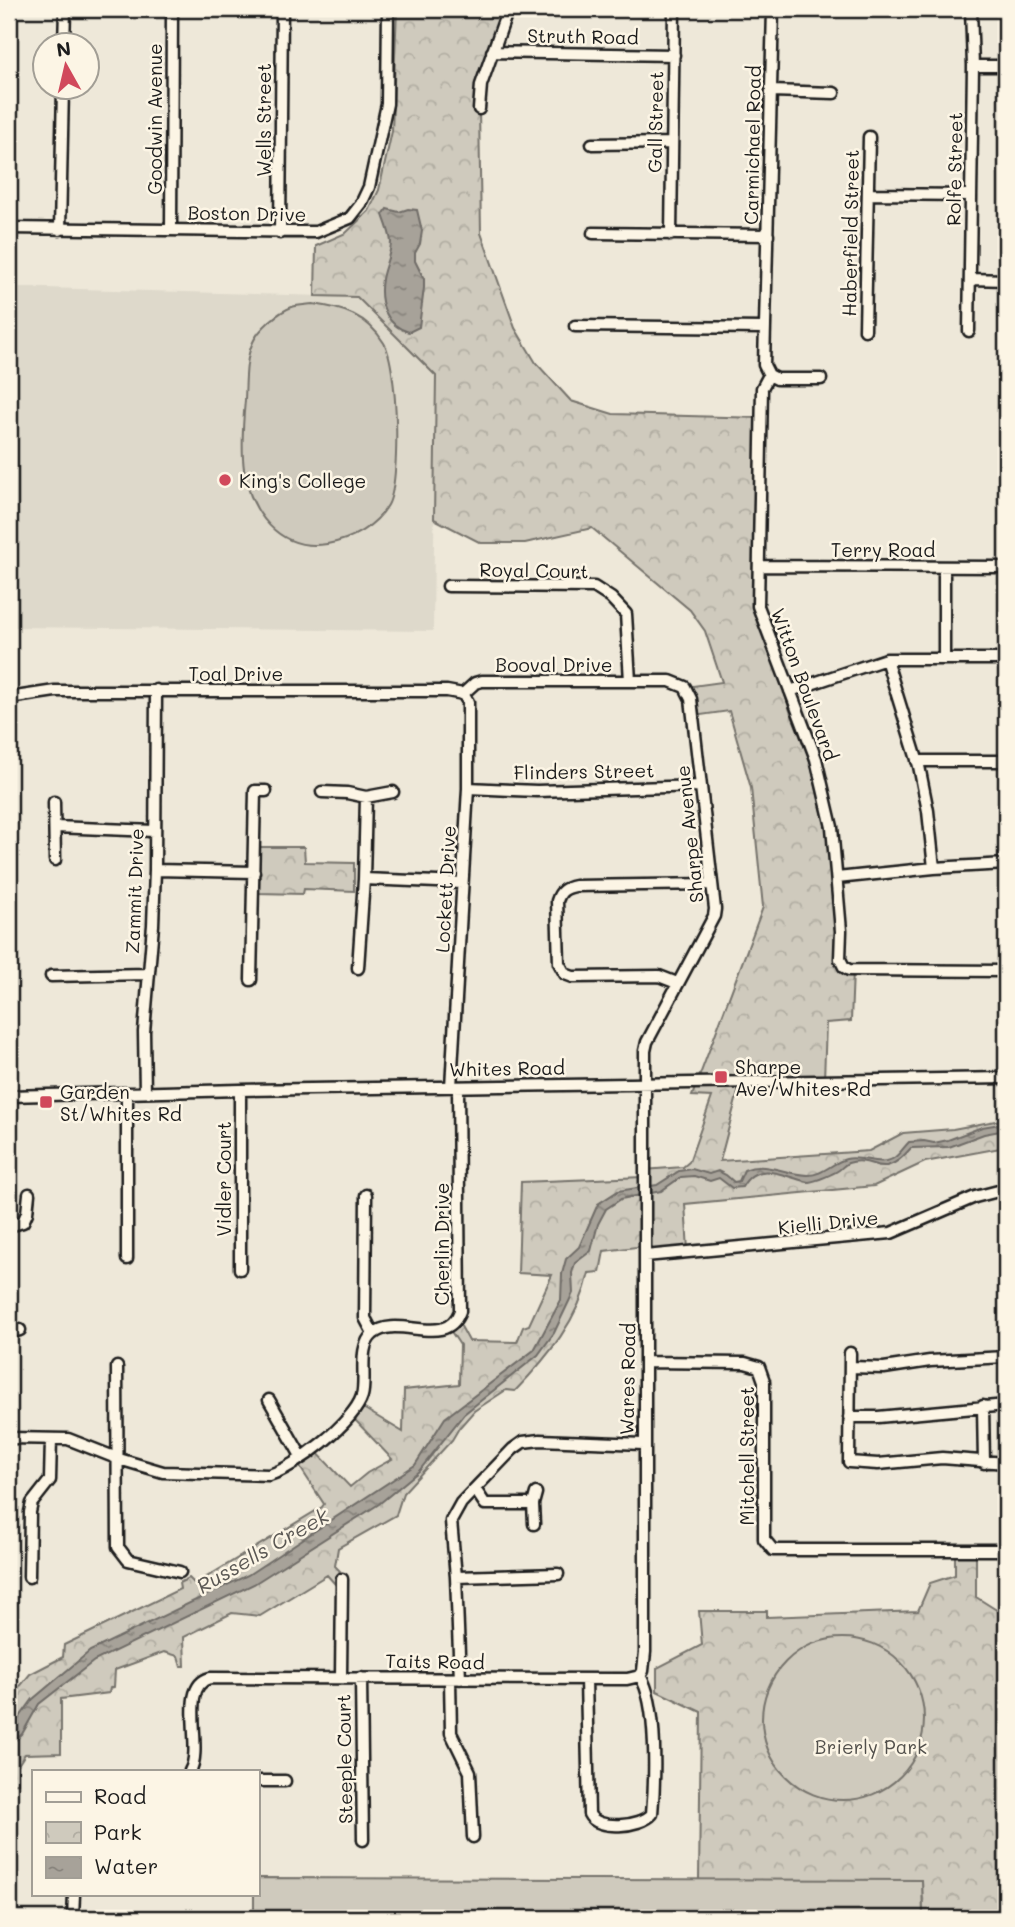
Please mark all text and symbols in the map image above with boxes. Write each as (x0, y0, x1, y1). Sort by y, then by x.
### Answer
street label: Struth Road (527, 23, 639, 49)
north arrow (32, 32, 102, 102)
text: N (55, 35, 72, 62)
street label: Goodwin Avenue (142, 43, 167, 195)
street label: Wells Street (251, 63, 276, 177)
street label: Carmichael Road (738, 65, 766, 225)
street label: Gall Street (642, 71, 668, 173)
street label: Rolfe Street (941, 112, 967, 226)
street label: Haberfield Street (836, 149, 864, 317)
street label: Boston Drive (187, 199, 307, 227)
place label: King's College (239, 468, 366, 493)
marker: King's College (217, 472, 233, 488)
street label: Terry Road (831, 537, 935, 562)
street label: Royal Court (479, 557, 589, 583)
street label: Witton Boulevard (766, 604, 844, 764)
street label: Booval Drive (495, 652, 613, 677)
street label: Toal Drive (189, 661, 283, 686)
street label: Flinders Street (513, 757, 655, 785)
street label: Sharpe Avenue (669, 764, 709, 904)
street label: Lockett Drive (429, 825, 461, 953)
street label: Zammit Drive (119, 828, 149, 954)
street label: Whites Road (449, 1054, 565, 1082)
place label: Sharpe Ave/Whites Rd (735, 1054, 871, 1101)
marker: Sharpe Ave/Whites Rd (713, 1069, 729, 1085)
place label: Garden St/Whites Rd (60, 1079, 182, 1126)
marker: Garden St/Whites Rd (38, 1094, 54, 1110)
street label: Vidler Court (211, 1121, 236, 1237)
street label: Cherlin Drive (429, 1183, 454, 1306)
street label: Kielli Drive (777, 1204, 879, 1240)
street label: Wares Road (614, 1323, 640, 1435)
street label: Mitchell Street (734, 1386, 759, 1526)
water label: Russells Creek (191, 1501, 334, 1599)
street label: Taits Road (385, 1648, 485, 1674)
street label: Steeple Court (330, 1694, 358, 1824)
park label: Brierly Park (815, 1734, 927, 1759)
legend (32, 1770, 259, 1896)
text: Road (94, 1782, 146, 1809)
text: Park (94, 1818, 142, 1845)
text: Water (94, 1852, 158, 1879)

